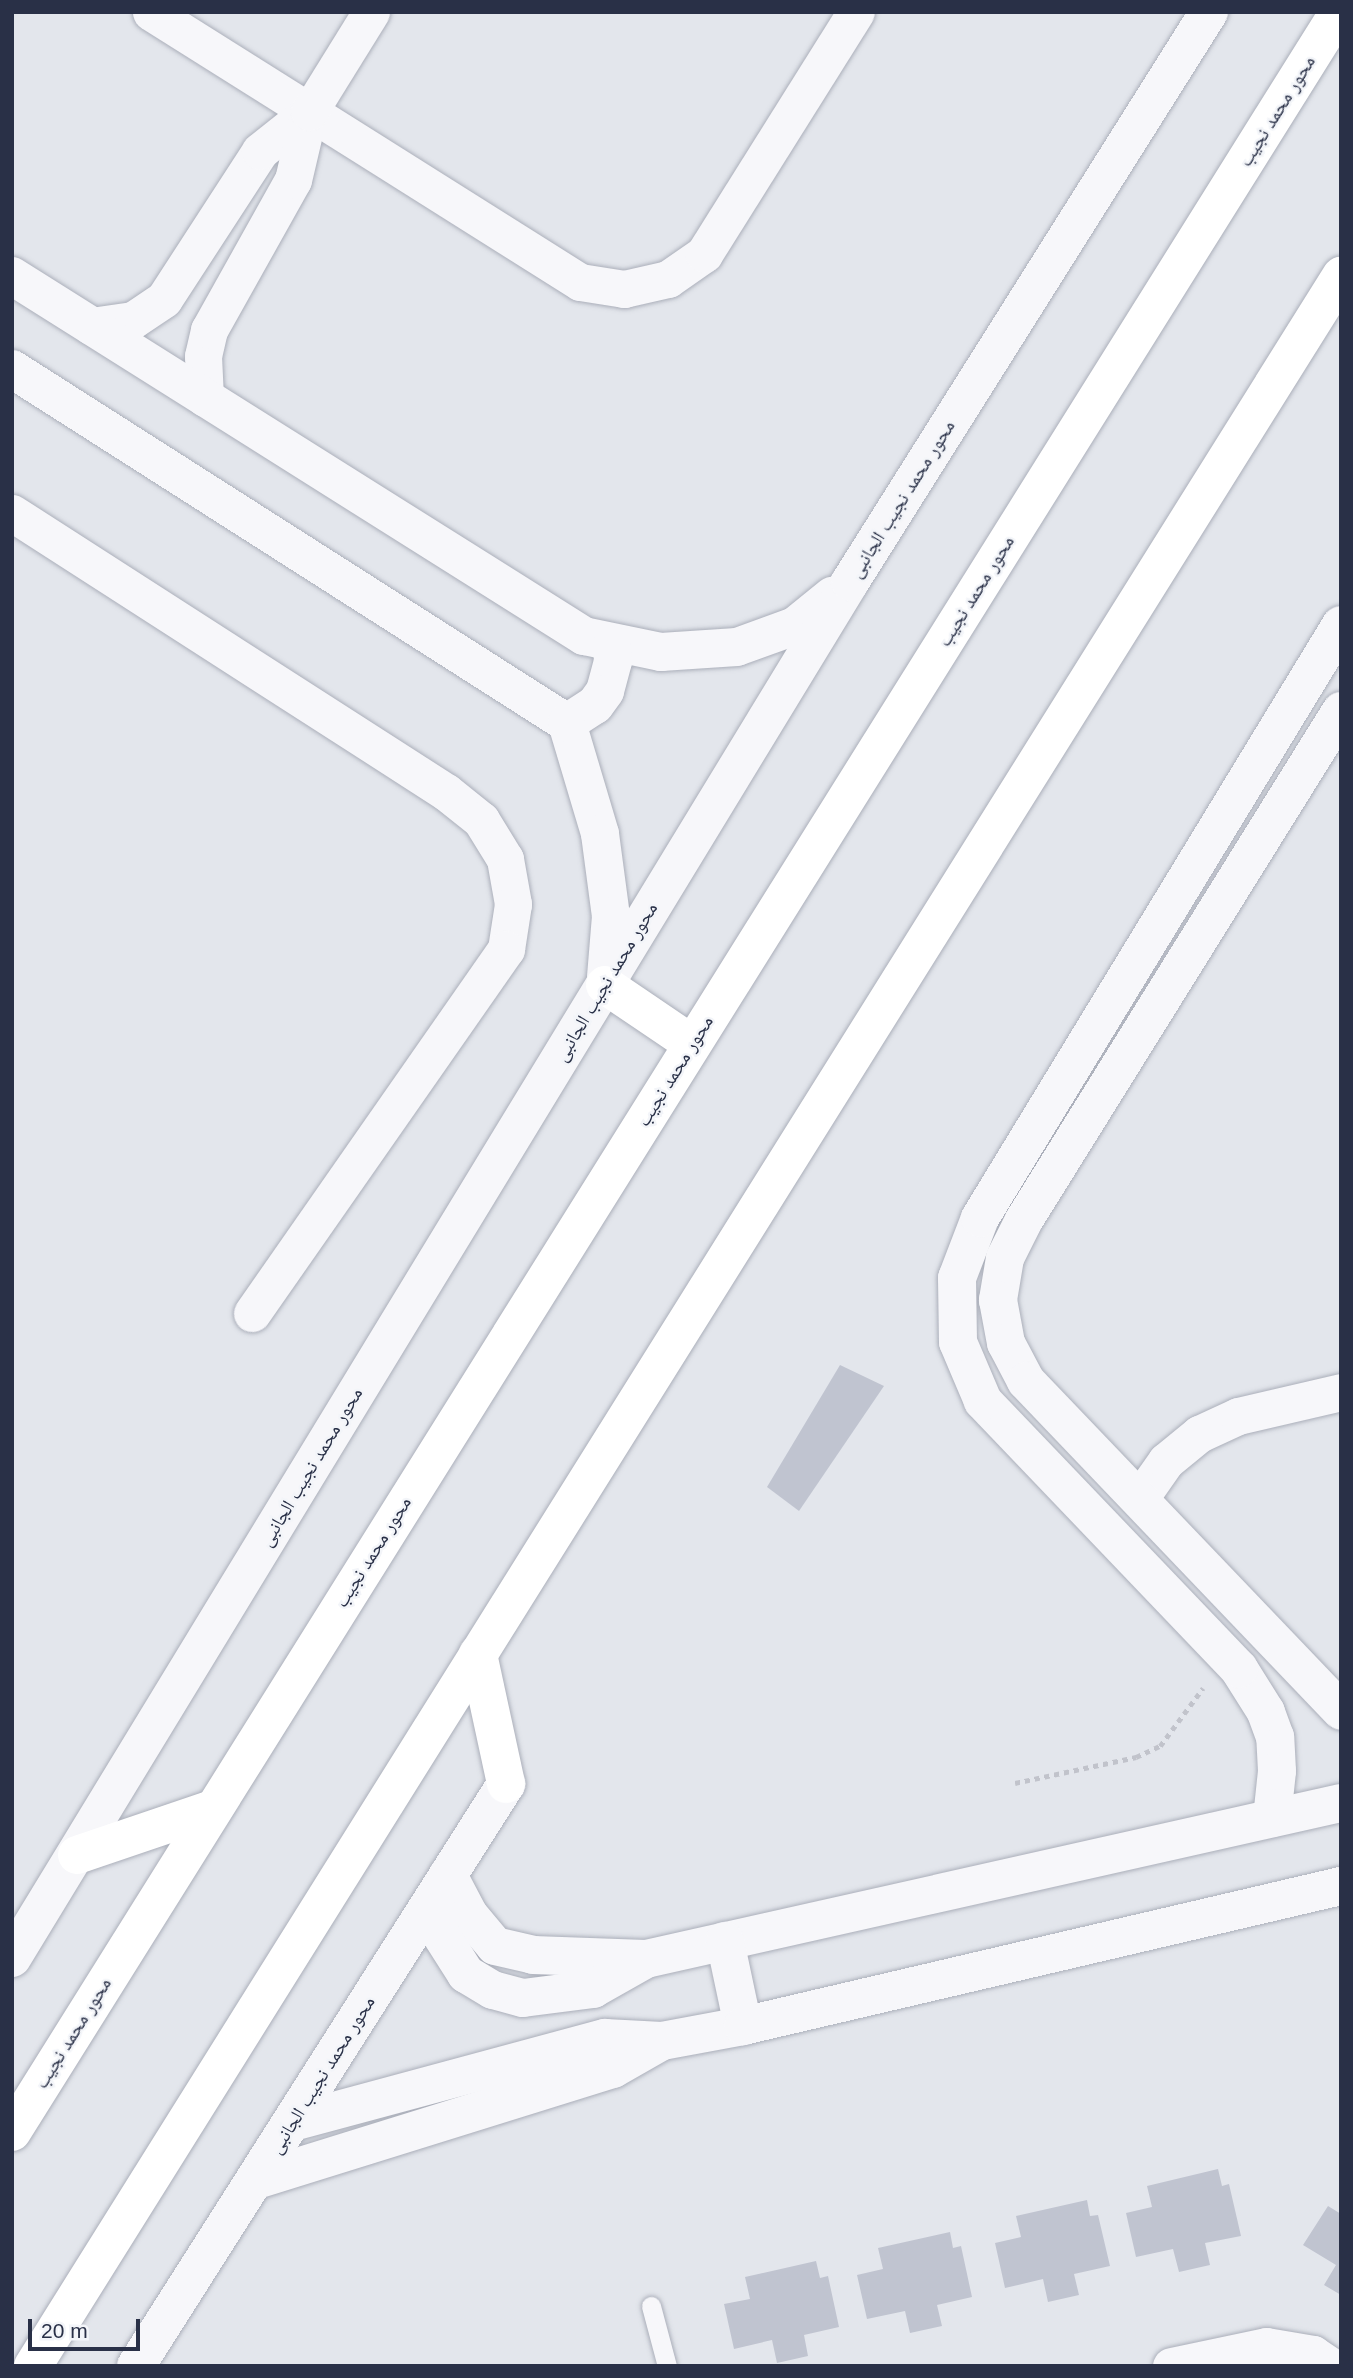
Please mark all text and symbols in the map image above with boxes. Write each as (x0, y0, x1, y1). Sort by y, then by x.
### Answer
street label: محور محمد نجيب (1234, 51, 1320, 171)
street label: محور محمد نجيب الجانبى (844, 416, 960, 582)
street label: محور محمد نجيب (933, 531, 1019, 651)
street label: محور محمد نجيب الجانبى (549, 898, 663, 1066)
street label: محور محمد نجيب (632, 1011, 718, 1131)
street label: محور محمد نجيب الجانبى (254, 1383, 368, 1551)
street label: محور محمد نجيب (330, 1492, 416, 1612)
street label: محور محمد نجيب (30, 1973, 116, 2093)
street label: محور محمد نجيب الجانبى (264, 1992, 380, 2158)
scale bar (32, 2304, 144, 2348)
text: 20 m (41, 2319, 88, 2342)

